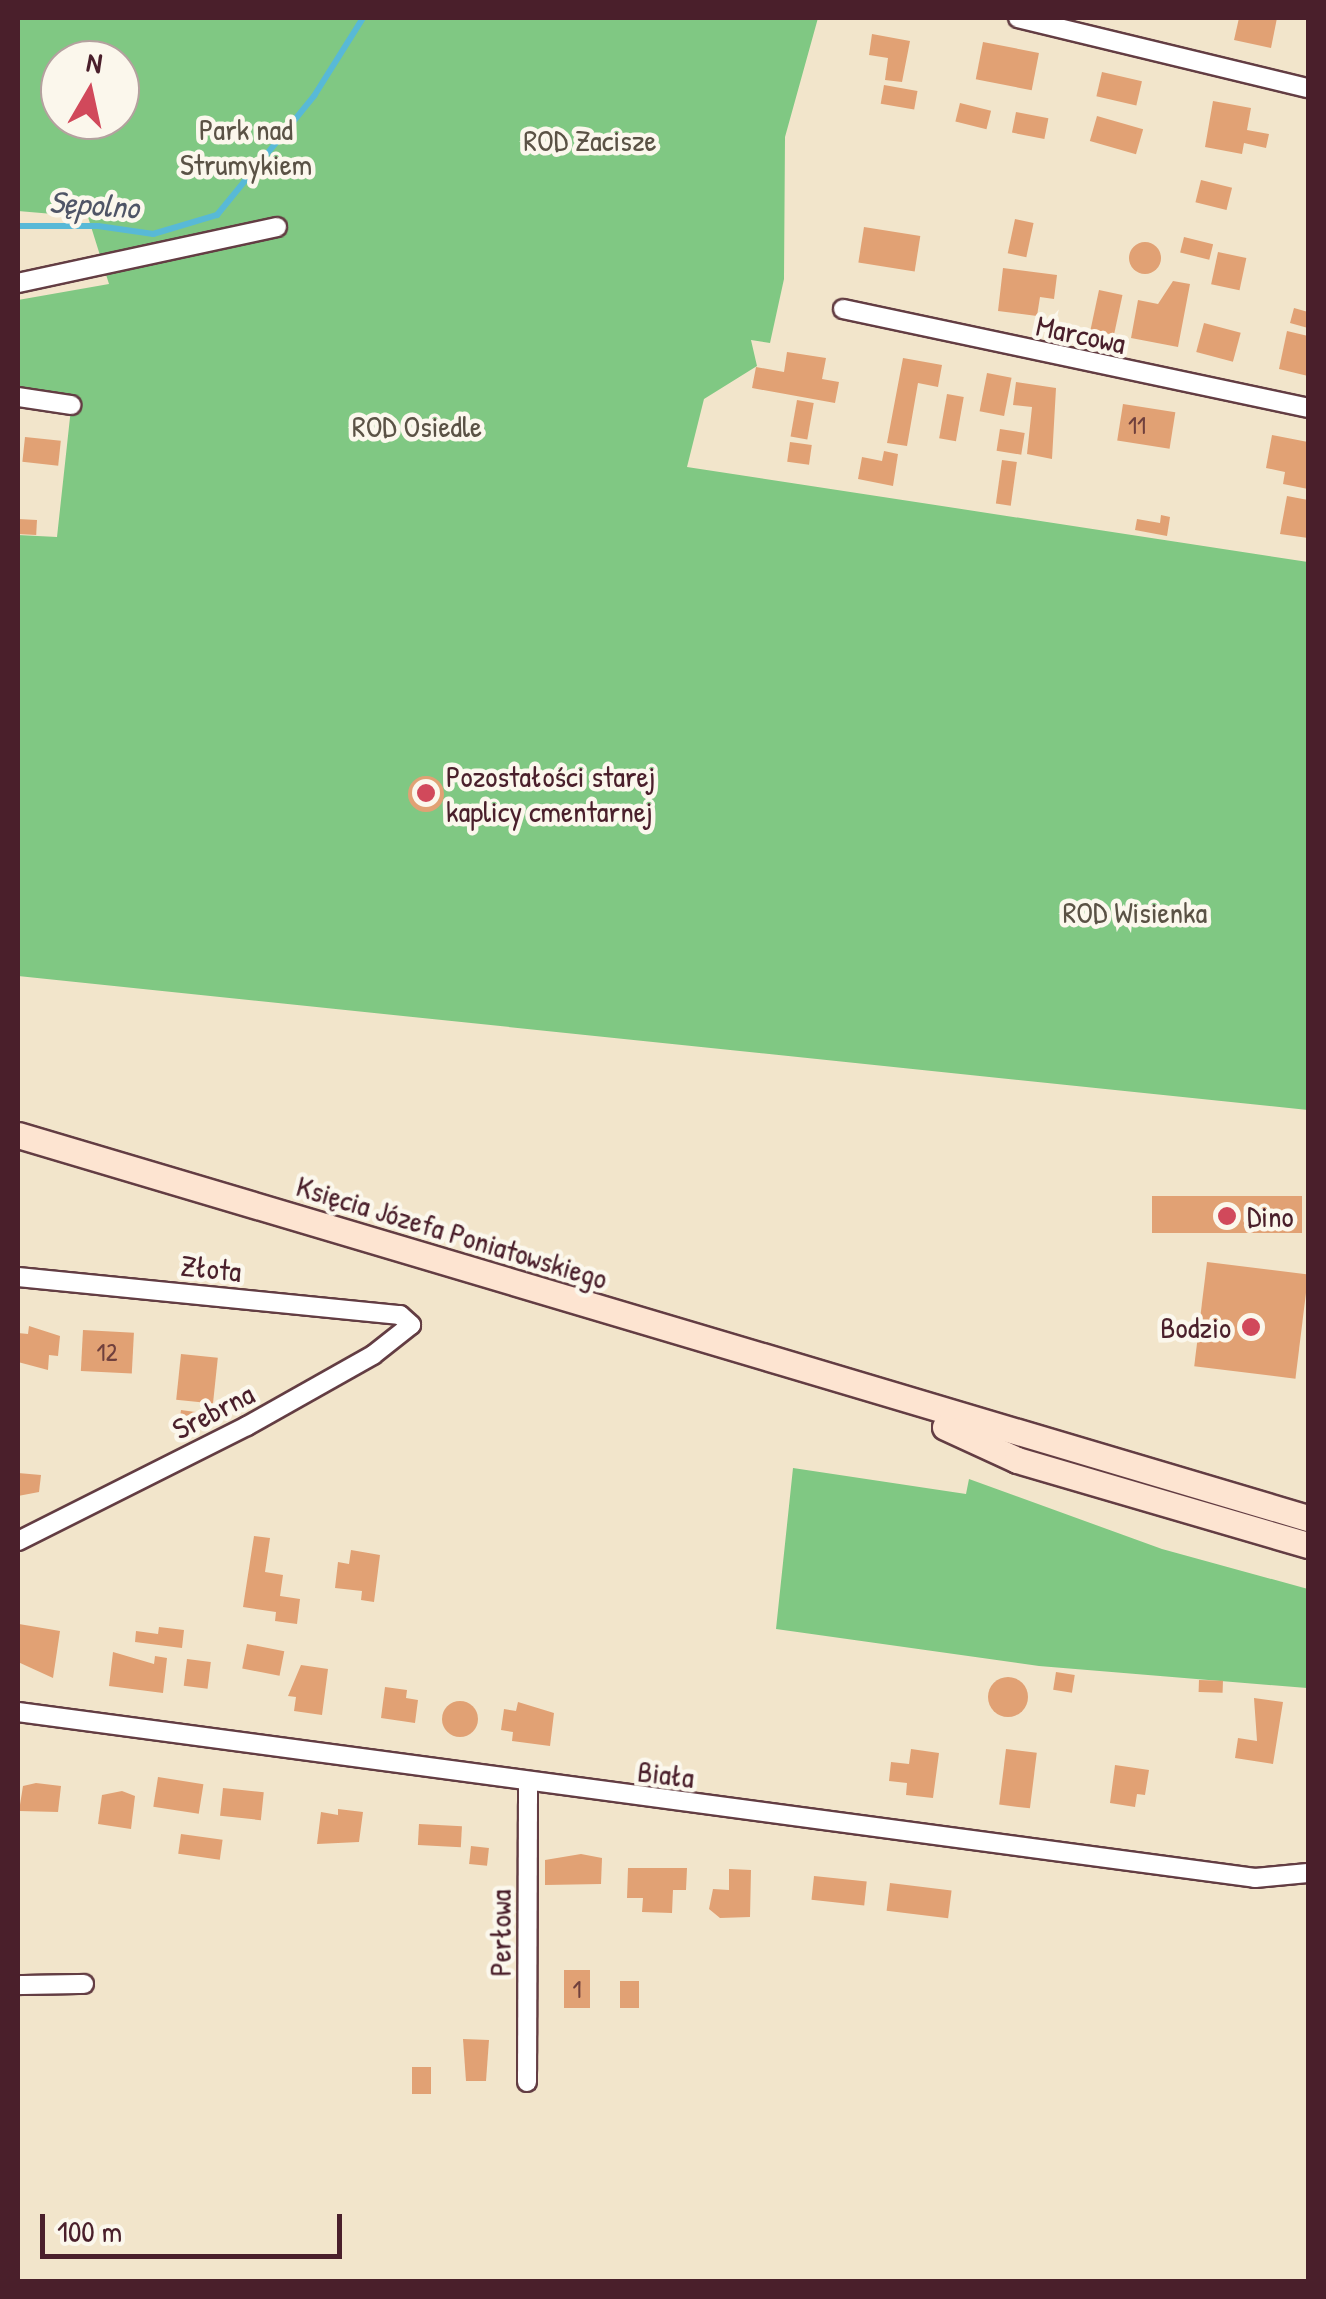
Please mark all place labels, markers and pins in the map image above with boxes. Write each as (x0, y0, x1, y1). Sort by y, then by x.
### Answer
place label: Pozostałości starej kaplicy cmentarnej (446, 758, 656, 828)
marker: Pozostałości starej kaplicy cmentarnej (415, 782, 437, 804)
place label: Dino (1247, 1198, 1294, 1234)
marker: Dino (1216, 1205, 1238, 1227)
place label: Bodzio (1160, 1309, 1231, 1345)
marker: Bodzio (1240, 1316, 1262, 1338)

